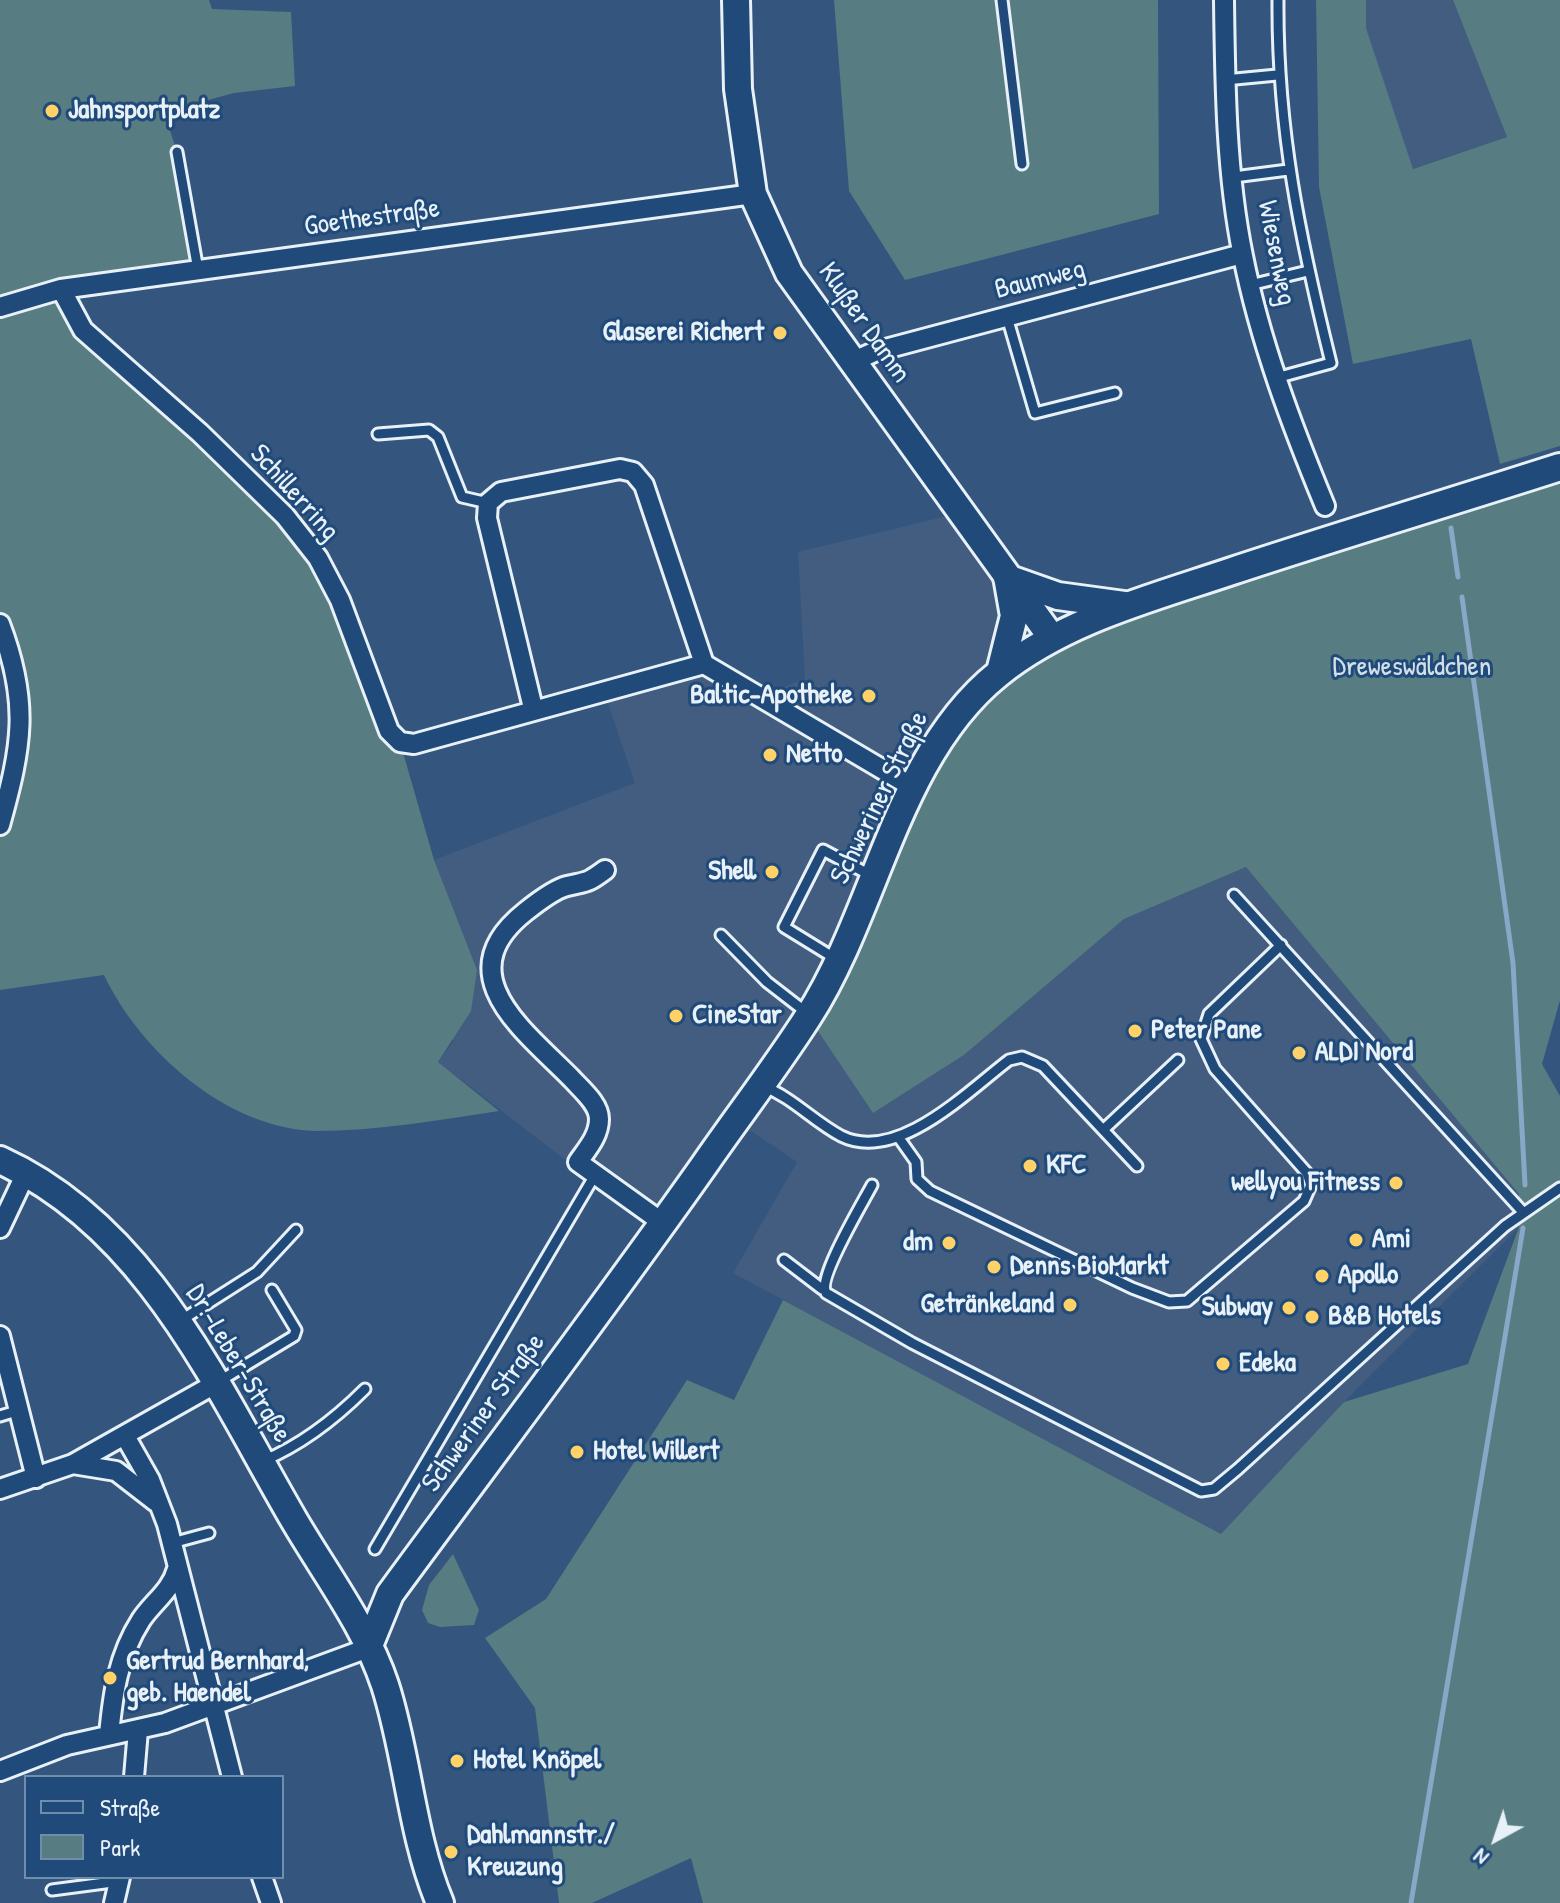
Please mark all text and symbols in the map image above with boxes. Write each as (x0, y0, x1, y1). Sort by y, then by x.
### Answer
place label: Jahnsportplatz (68, 94, 220, 128)
marker: Jahnsportplatz (43, 102, 61, 120)
street label: Goethestraße (302, 192, 442, 244)
street label: Wiesenweg (1249, 198, 1303, 308)
street label: Baumweg (991, 253, 1089, 307)
street label: Klußer Damm (810, 257, 918, 389)
place label: Glaserei Richert (602, 316, 764, 350)
marker: Glaserei Richert (771, 324, 789, 342)
street label: Schillerring (242, 438, 346, 548)
park label: Dreweswäldchen (1333, 651, 1491, 685)
place label: Baltic-Apotheke (690, 679, 853, 713)
marker: Baltic-Apotheke (860, 687, 878, 705)
street label: Schweriner Straße (824, 706, 936, 890)
place label: Netto (786, 738, 843, 772)
marker: Netto (761, 746, 779, 764)
place label: Shell (708, 855, 756, 889)
marker: Shell (763, 863, 781, 881)
place label: CineStar (692, 999, 782, 1033)
marker: CineStar (667, 1007, 685, 1025)
place label: Peter Pane (1151, 1014, 1262, 1048)
marker: Peter Pane (1126, 1022, 1144, 1040)
place label: ALDI Nord (1315, 1036, 1413, 1070)
marker: ALDI Nord (1290, 1044, 1308, 1062)
place label: KFC (1046, 1149, 1086, 1183)
marker: KFC (1021, 1157, 1039, 1175)
place label: wellyou Fitness (1231, 1166, 1380, 1200)
marker: wellyou Fitness (1387, 1174, 1405, 1192)
place label: Ami (1372, 1223, 1411, 1257)
place label: dm (903, 1226, 933, 1260)
marker: Ami (1347, 1231, 1365, 1249)
marker: dm (940, 1234, 958, 1252)
place label: Denns BioMarkt (1010, 1250, 1168, 1284)
marker: Denns BioMarkt (985, 1258, 1003, 1276)
place label: Apollo (1338, 1259, 1398, 1293)
marker: Apollo (1313, 1267, 1331, 1285)
street label: Dr.-Leber-Straße (178, 1279, 298, 1449)
place label: Getränkeland (921, 1288, 1054, 1322)
place label: Subway (1202, 1291, 1273, 1325)
marker: Getränkeland (1061, 1296, 1079, 1314)
marker: Subway (1280, 1299, 1298, 1317)
place label: B&B Hotels (1328, 1300, 1441, 1334)
marker: B&B Hotels (1303, 1308, 1321, 1326)
street label: Schweriner Straße (415, 1327, 553, 1499)
place label: Edeka (1239, 1347, 1296, 1381)
marker: Edeka (1214, 1355, 1232, 1373)
place label: Hotel Willert (593, 1435, 719, 1469)
marker: Hotel Willert (568, 1443, 586, 1461)
place label: Gertrud Bernhard, geb. Haendel (126, 1645, 309, 1711)
marker: Gertrud Bernhard, geb. Haendel (101, 1669, 119, 1687)
place label: Hotel Knöpel (473, 1744, 601, 1778)
marker: Hotel Knöpel (448, 1752, 466, 1770)
legend (24, 1775, 284, 1879)
text: Straße (100, 1791, 160, 1823)
north arrow (1456, 1799, 1536, 1879)
place label: Dahlmannstr./ Kreuzung (467, 1819, 615, 1885)
text: Park (100, 1831, 140, 1863)
text: N (1466, 1842, 1495, 1873)
marker: Dahlmannstr./ Kreuzung (442, 1843, 460, 1861)

